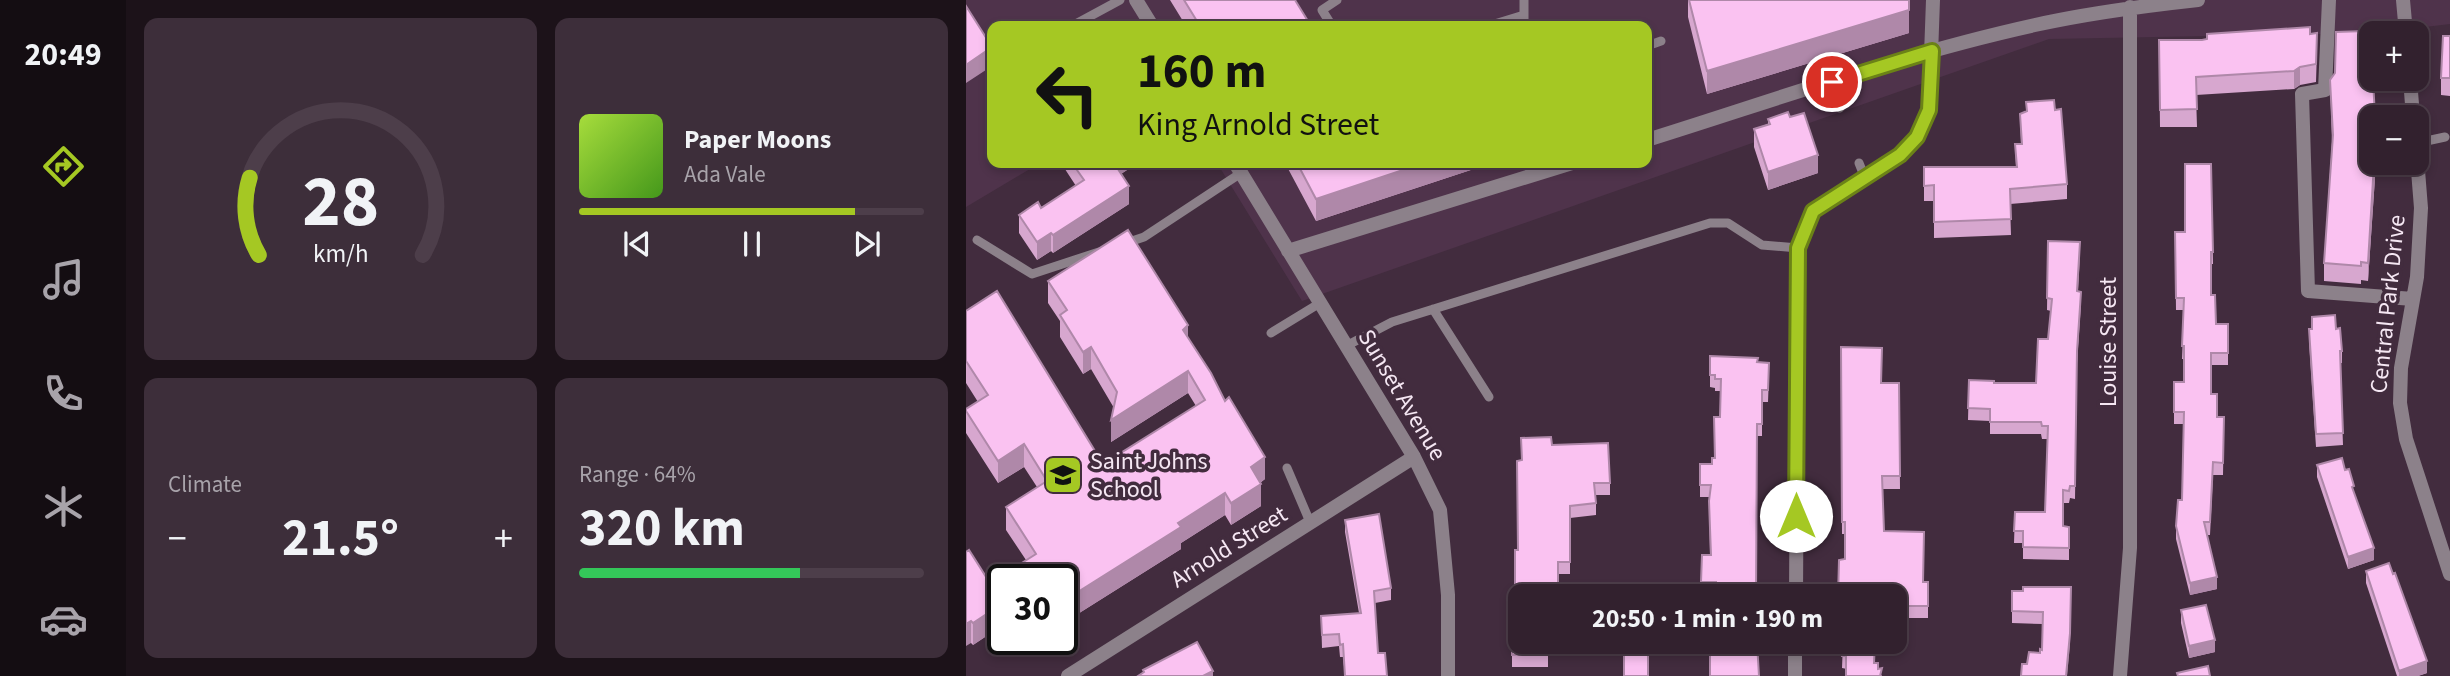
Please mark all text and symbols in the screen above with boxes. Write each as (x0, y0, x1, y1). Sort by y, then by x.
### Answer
map controls (2359, 21, 2429, 175)
button: + (2359, 21, 2429, 91)
text: 20:49 (24, 32, 102, 78)
text: 160 m (1137, 37, 1266, 107)
icon: left (1022, 49, 1113, 140)
pin (1802, 52, 1862, 112)
icon: arrive (1813, 63, 1851, 101)
text: King Arnold Street (1137, 102, 1379, 148)
button: − (2359, 105, 2429, 175)
text: Paper Moons (684, 121, 831, 158)
icon: directions (39, 142, 88, 191)
text: 28 (302, 150, 379, 254)
text: Ada Vale (684, 158, 766, 191)
street label: Central Park Drive (2361, 213, 2415, 395)
icon: previous (618, 225, 656, 263)
icon: pause (733, 225, 771, 263)
icon: next (848, 225, 886, 263)
text: km/h (313, 236, 368, 272)
icon: music (39, 255, 88, 304)
street label: Louise Street (2091, 277, 2126, 407)
street label: Sunset Avenue (1349, 323, 1455, 467)
icon: phone (39, 369, 88, 418)
place label: Saint Johns School (1090, 444, 1208, 507)
school or university icon: Saint Johns School (1042, 454, 1084, 496)
text: Range · 64% (579, 458, 696, 491)
text: Climate (168, 468, 242, 501)
position arrow (1759, 479, 1833, 553)
icon: climate (39, 482, 88, 531)
text: 320 km (579, 492, 745, 566)
street label: Arnold Street (1164, 497, 1294, 597)
text: 21.5° (282, 502, 399, 576)
text: − (168, 512, 187, 566)
text: + (494, 512, 513, 566)
speed limit sign: 30 (987, 564, 1078, 655)
icon: car (39, 595, 88, 644)
text: 20:50 · 1 min · 190 m (1592, 600, 1823, 637)

